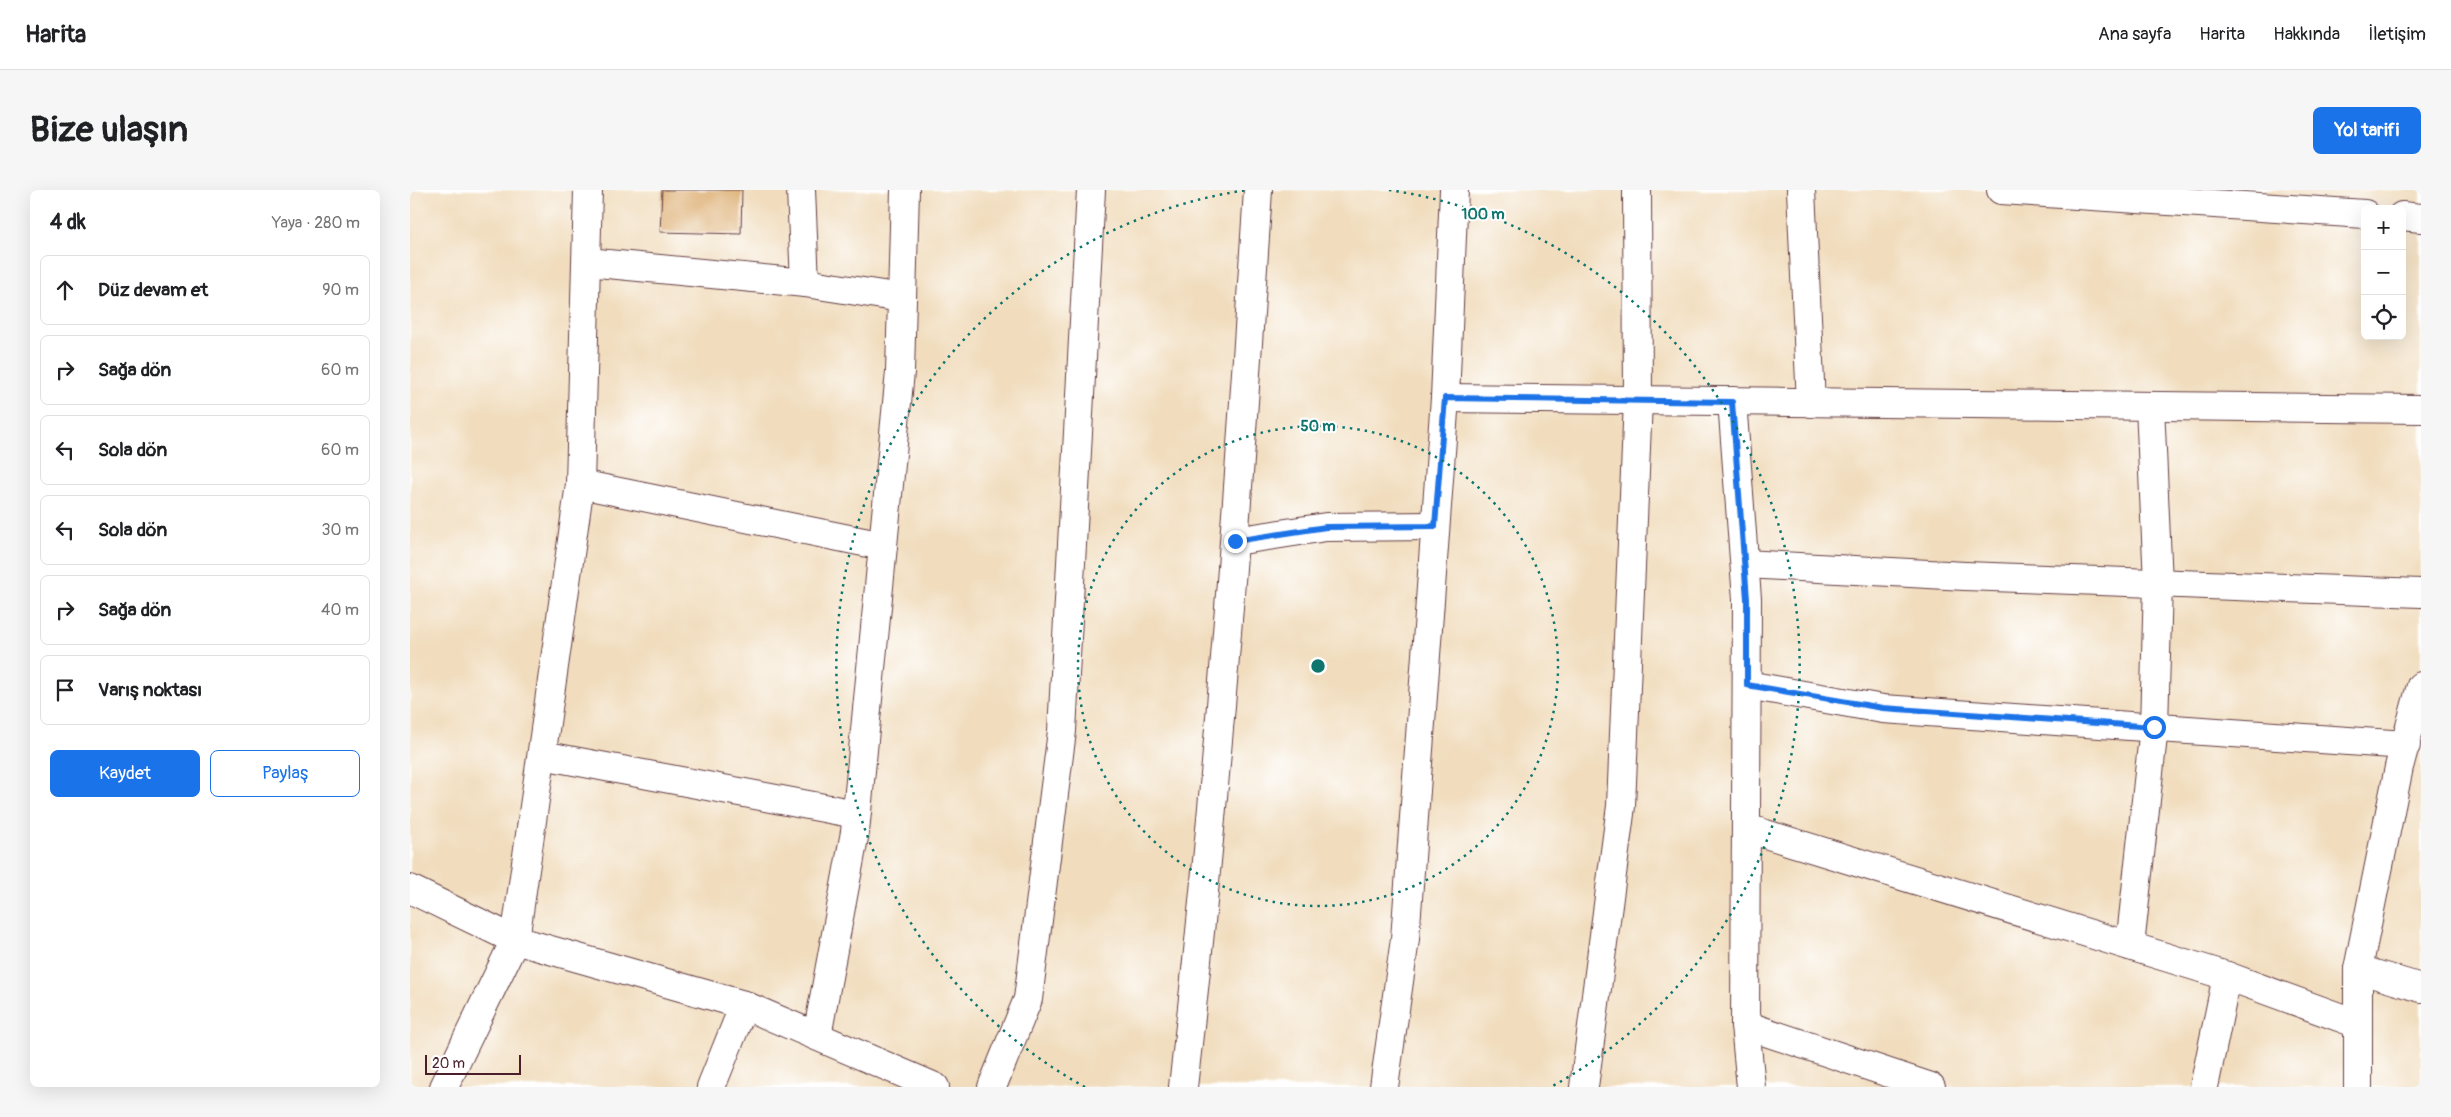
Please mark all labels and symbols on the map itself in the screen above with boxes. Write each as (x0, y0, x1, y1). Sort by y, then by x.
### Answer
text: 100 m (1462, 205, 1504, 224)
text: 50 m (1301, 417, 1335, 436)
route end (1224, 530, 1247, 553)
centre of rings (1309, 657, 1327, 675)
route start (2143, 716, 2166, 739)
scale bar (425, 1052, 521, 1075)

